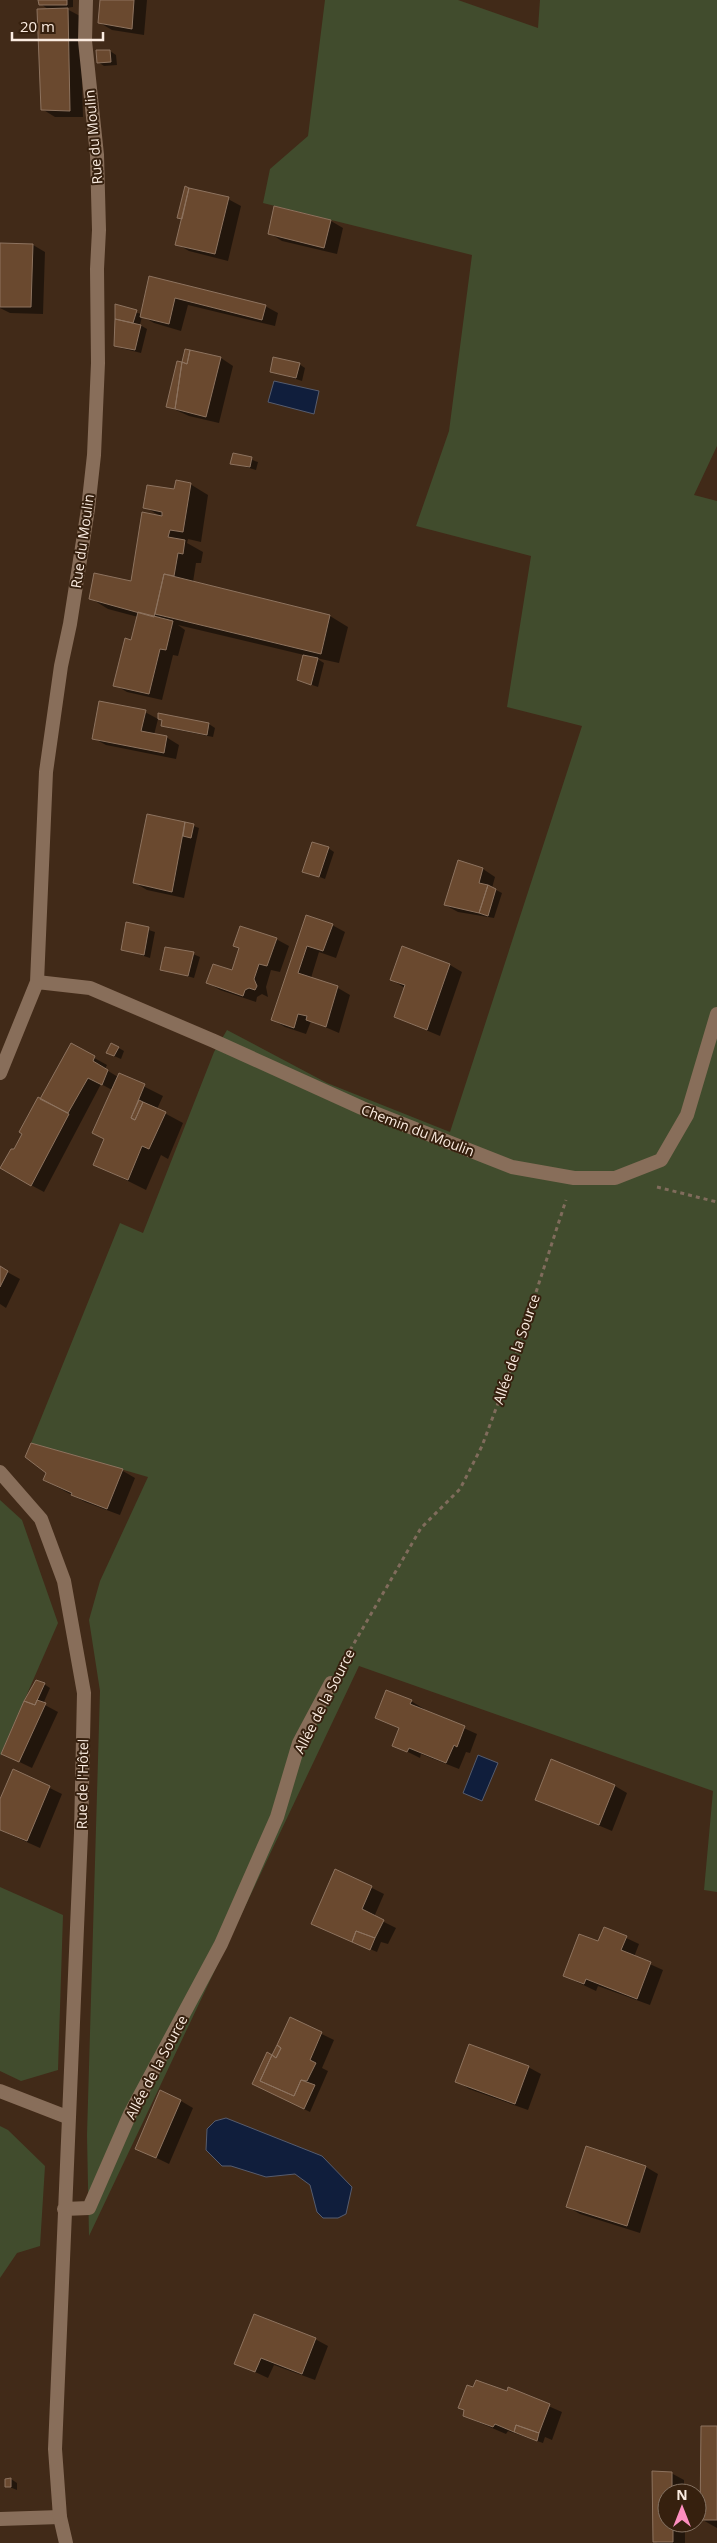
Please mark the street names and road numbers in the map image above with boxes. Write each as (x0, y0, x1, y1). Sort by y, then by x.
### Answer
street label: Rue du Moulin (79, 89, 107, 185)
street label: Rue du Moulin (66, 493, 98, 589)
street label: Chemin du Moulin (359, 1100, 477, 1160)
street label: Allée de la Source (488, 1291, 544, 1407)
street label: Allée de la Source (289, 1645, 359, 1757)
street label: Rue de l'Hôtel (72, 1739, 92, 1829)
street label: Allée de la Source (121, 2012, 192, 2122)

